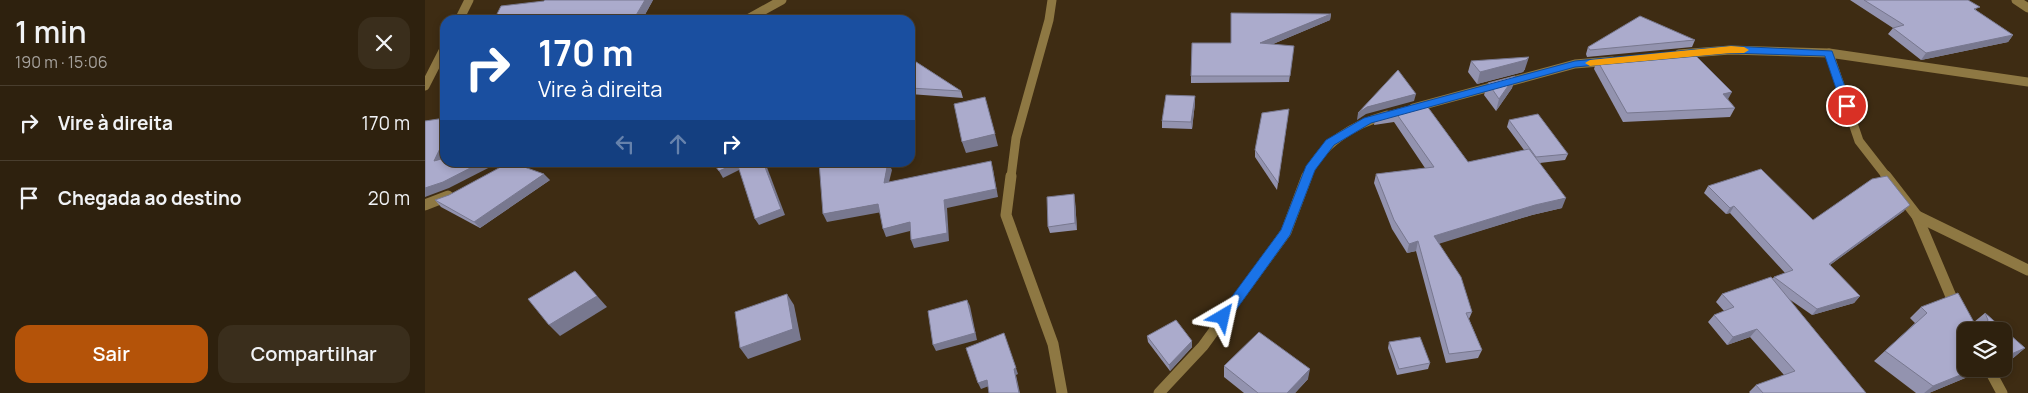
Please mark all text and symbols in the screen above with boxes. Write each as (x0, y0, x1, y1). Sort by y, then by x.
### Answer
text: 1 min (15, 11, 87, 52)
button: close (358, 17, 410, 69)
text: 170 m (538, 29, 634, 77)
icon: right (455, 35, 520, 100)
text: 190 m · 15:06 (15, 51, 108, 73)
text: Vire à direita (538, 74, 662, 104)
pin (1826, 85, 1868, 127)
icon: arrive (1833, 92, 1861, 120)
icon: right (15, 109, 43, 137)
text: Vire à direita (58, 110, 173, 136)
text: 170 m (362, 110, 410, 136)
icon: left (611, 130, 639, 158)
icon: ahead (664, 130, 692, 158)
icon: right (717, 130, 745, 158)
icon: arrive (15, 184, 43, 212)
text: Chegada ao destino (58, 185, 241, 211)
text: 20 m (368, 185, 410, 211)
position arrow (1196, 290, 1248, 342)
map controls (1957, 322, 2012, 377)
button: layers (1957, 322, 2012, 377)
button: Sair (15, 325, 208, 383)
button: Compartilhar (218, 325, 410, 383)

